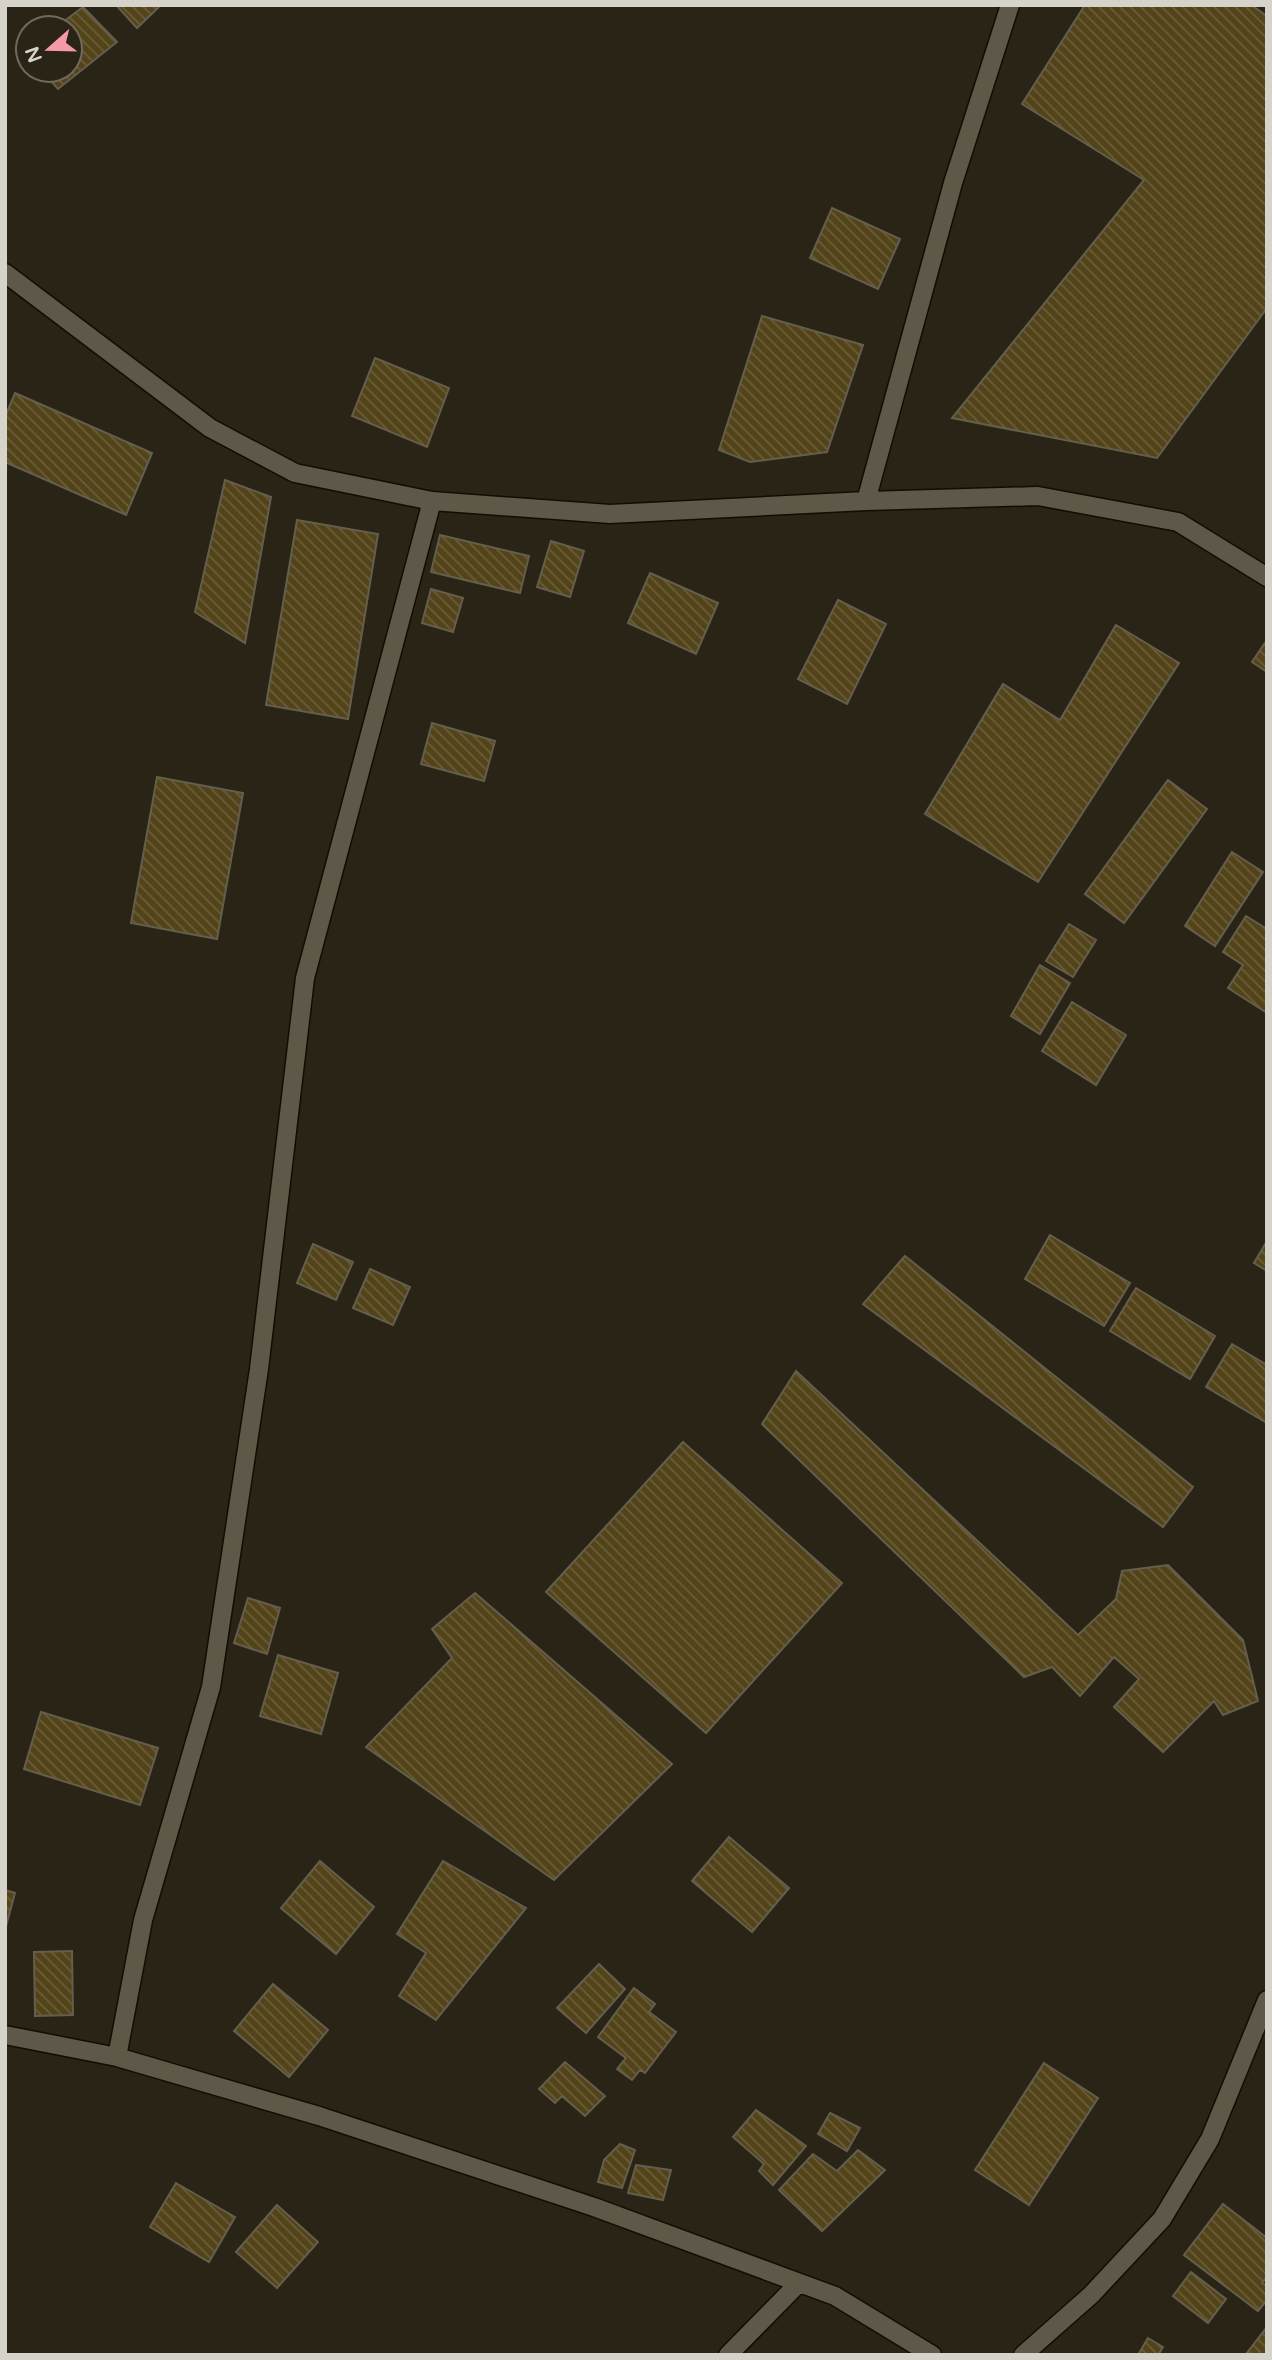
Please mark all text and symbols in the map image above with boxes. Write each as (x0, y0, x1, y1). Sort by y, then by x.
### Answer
north arrow (14, 14, 84, 84)
text: N (21, 44, 47, 65)

